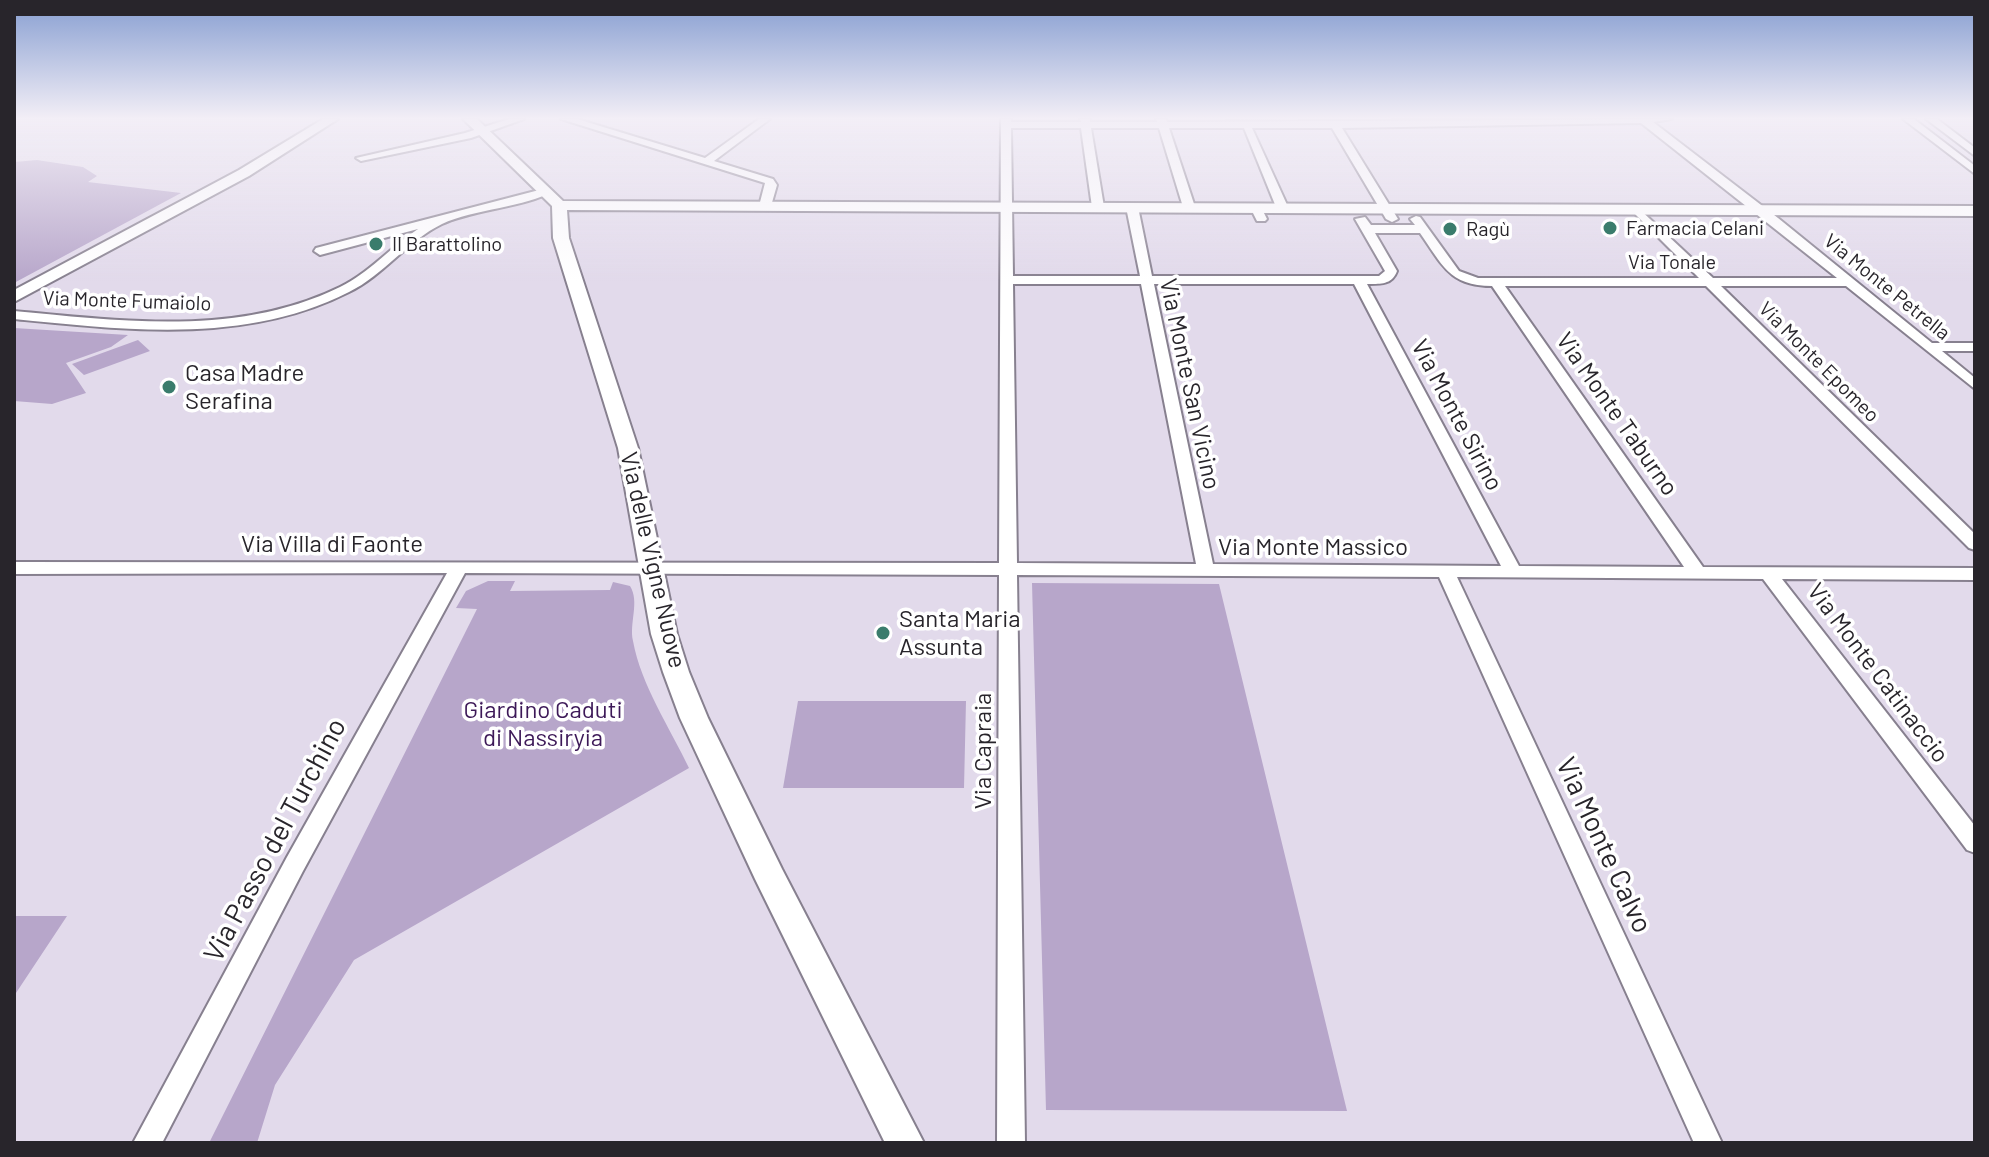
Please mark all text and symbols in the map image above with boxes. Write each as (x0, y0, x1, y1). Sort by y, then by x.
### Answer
place label: Farmacia Celani (1626, 216, 1764, 240)
place label: Ragù (1466, 217, 1510, 241)
marker: Farmacia Celani (1601, 219, 1619, 237)
marker: Ragù (1441, 220, 1459, 238)
street label: Via Monte Petrella (1819, 229, 1955, 345)
place label: Il Barattolino (392, 232, 502, 256)
marker: Il Barattolino (367, 235, 385, 253)
street label: Via Tonale (1628, 250, 1716, 274)
street label: Via Monte San Vicino (1154, 276, 1226, 492)
street label: Via Monte Fumaiolo (42, 286, 212, 316)
street label: Via Monte Epomeo (1754, 297, 1884, 427)
street label: Via Monte Taburno (1550, 327, 1684, 501)
street label: Via Monte Sirino (1405, 334, 1509, 496)
place label: Casa Madre Serafina (185, 359, 304, 415)
marker: Casa Madre Serafina (160, 378, 178, 396)
street label: Via delle Vigne Nuove (614, 449, 692, 671)
street label: Via Villa di Faonte (241, 530, 423, 558)
street label: Via Monte Massico (1218, 533, 1408, 561)
street label: Via Monte Catinaccio (1801, 578, 1955, 768)
place label: Santa Maria Assunta (899, 605, 1021, 661)
marker: Santa Maria Assunta (874, 624, 892, 642)
street label: Via Capraia (969, 693, 997, 809)
park label: Giardino Caduti di Nassiryia (463, 696, 623, 752)
street label: Via Passo del Turchino (197, 713, 353, 967)
street label: Via Monte Calvo (1549, 752, 1659, 938)

